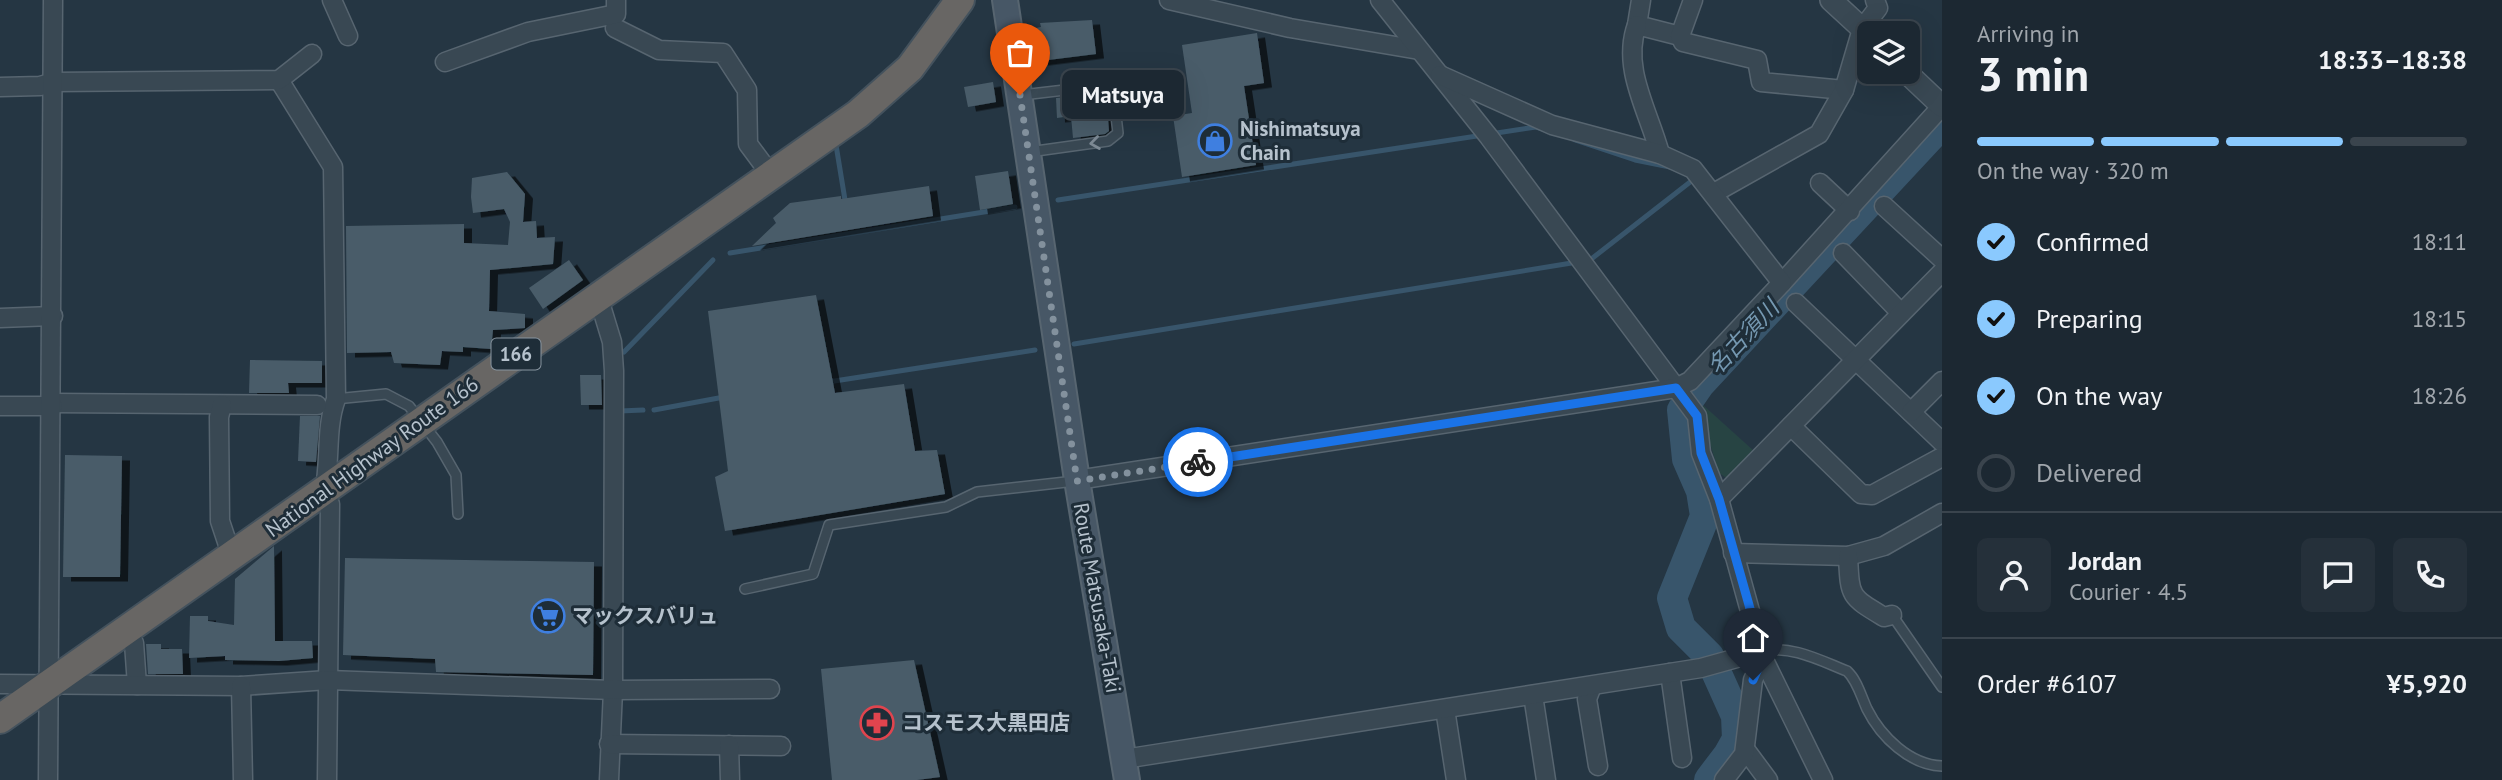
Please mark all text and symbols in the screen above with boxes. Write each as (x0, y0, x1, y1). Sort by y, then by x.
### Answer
text: Arriving in (1977, 19, 2079, 48)
map controls (1857, 21, 1920, 84)
button: layers (1857, 21, 1920, 84)
pin (990, 23, 1050, 95)
icon: bag (1001, 34, 1039, 72)
text: 18:33–18:38 (2318, 43, 2467, 76)
text: 3 min (1977, 44, 2089, 104)
callout: Matsuya (1062, 70, 1184, 119)
text: Matsuya (1082, 80, 1164, 109)
place label: Nishimatsuya Chain (1240, 115, 1361, 166)
shop icon: Nishimatsuya Chain (1196, 122, 1234, 160)
one-way arrow (1089, 135, 1101, 150)
text: On the way · 320 m (1977, 156, 2169, 185)
icon: check (1977, 223, 2015, 261)
text: Confirmed (2036, 225, 2149, 258)
text: 18:11 (2412, 227, 2467, 256)
water label: 名古須川 (1701, 291, 1787, 380)
icon: check (1977, 300, 2015, 338)
text: Preparing (2036, 302, 2143, 335)
text: 18:15 (2412, 304, 2467, 333)
road number: 166 (491, 338, 540, 370)
street label: National Highway Route 166 (260, 370, 483, 543)
icon: check (1977, 377, 2015, 415)
text: On the way (2036, 379, 2162, 412)
text: 18:26 (2412, 381, 2467, 410)
courier (1163, 427, 1233, 497)
icon: bike (1179, 443, 1217, 481)
text: Delivered (2036, 456, 2142, 489)
street label: Route Matsusaka-Taki (1067, 501, 1128, 695)
button: person (1977, 538, 2051, 612)
button: chat (2301, 538, 2375, 612)
button: phone (2393, 538, 2467, 612)
text: Jordan (2069, 544, 2142, 577)
text: Courier · 4.5 (2069, 577, 2188, 606)
supermarket icon: マックスバリュ (529, 597, 567, 635)
place label: マックスバリュ (572, 602, 718, 629)
pin (1723, 608, 1783, 680)
icon: home (1734, 619, 1772, 657)
text: Order #6107 (1977, 667, 2117, 700)
text: ¥5,920 (2387, 667, 2467, 700)
pharmacy icon: コスモス大黒田店 (858, 704, 896, 742)
place label: コスモス大黒田店 (902, 709, 1070, 736)

